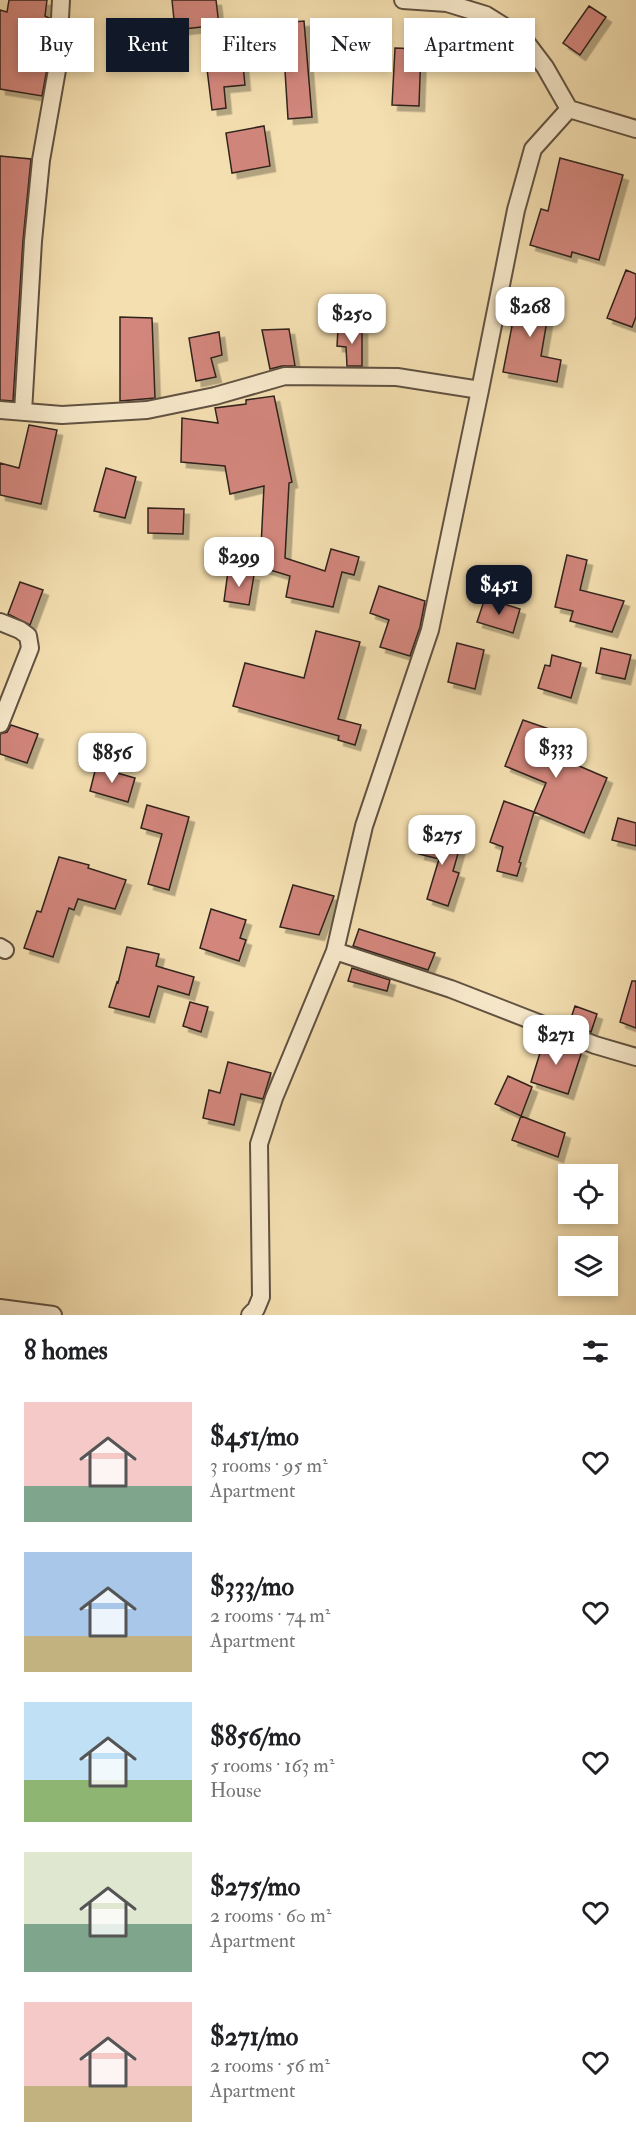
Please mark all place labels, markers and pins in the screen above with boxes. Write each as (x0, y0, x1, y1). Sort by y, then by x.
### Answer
pin: $268 (494, 287, 566, 338)
pin: $250 (316, 294, 388, 345)
pin: $299 (203, 537, 275, 588)
pin: $451 (463, 565, 535, 616)
pin: $333 (520, 728, 592, 779)
pin: $856 (76, 733, 148, 784)
pin: $275 (406, 815, 478, 866)
pin: $271 (520, 1015, 592, 1066)

